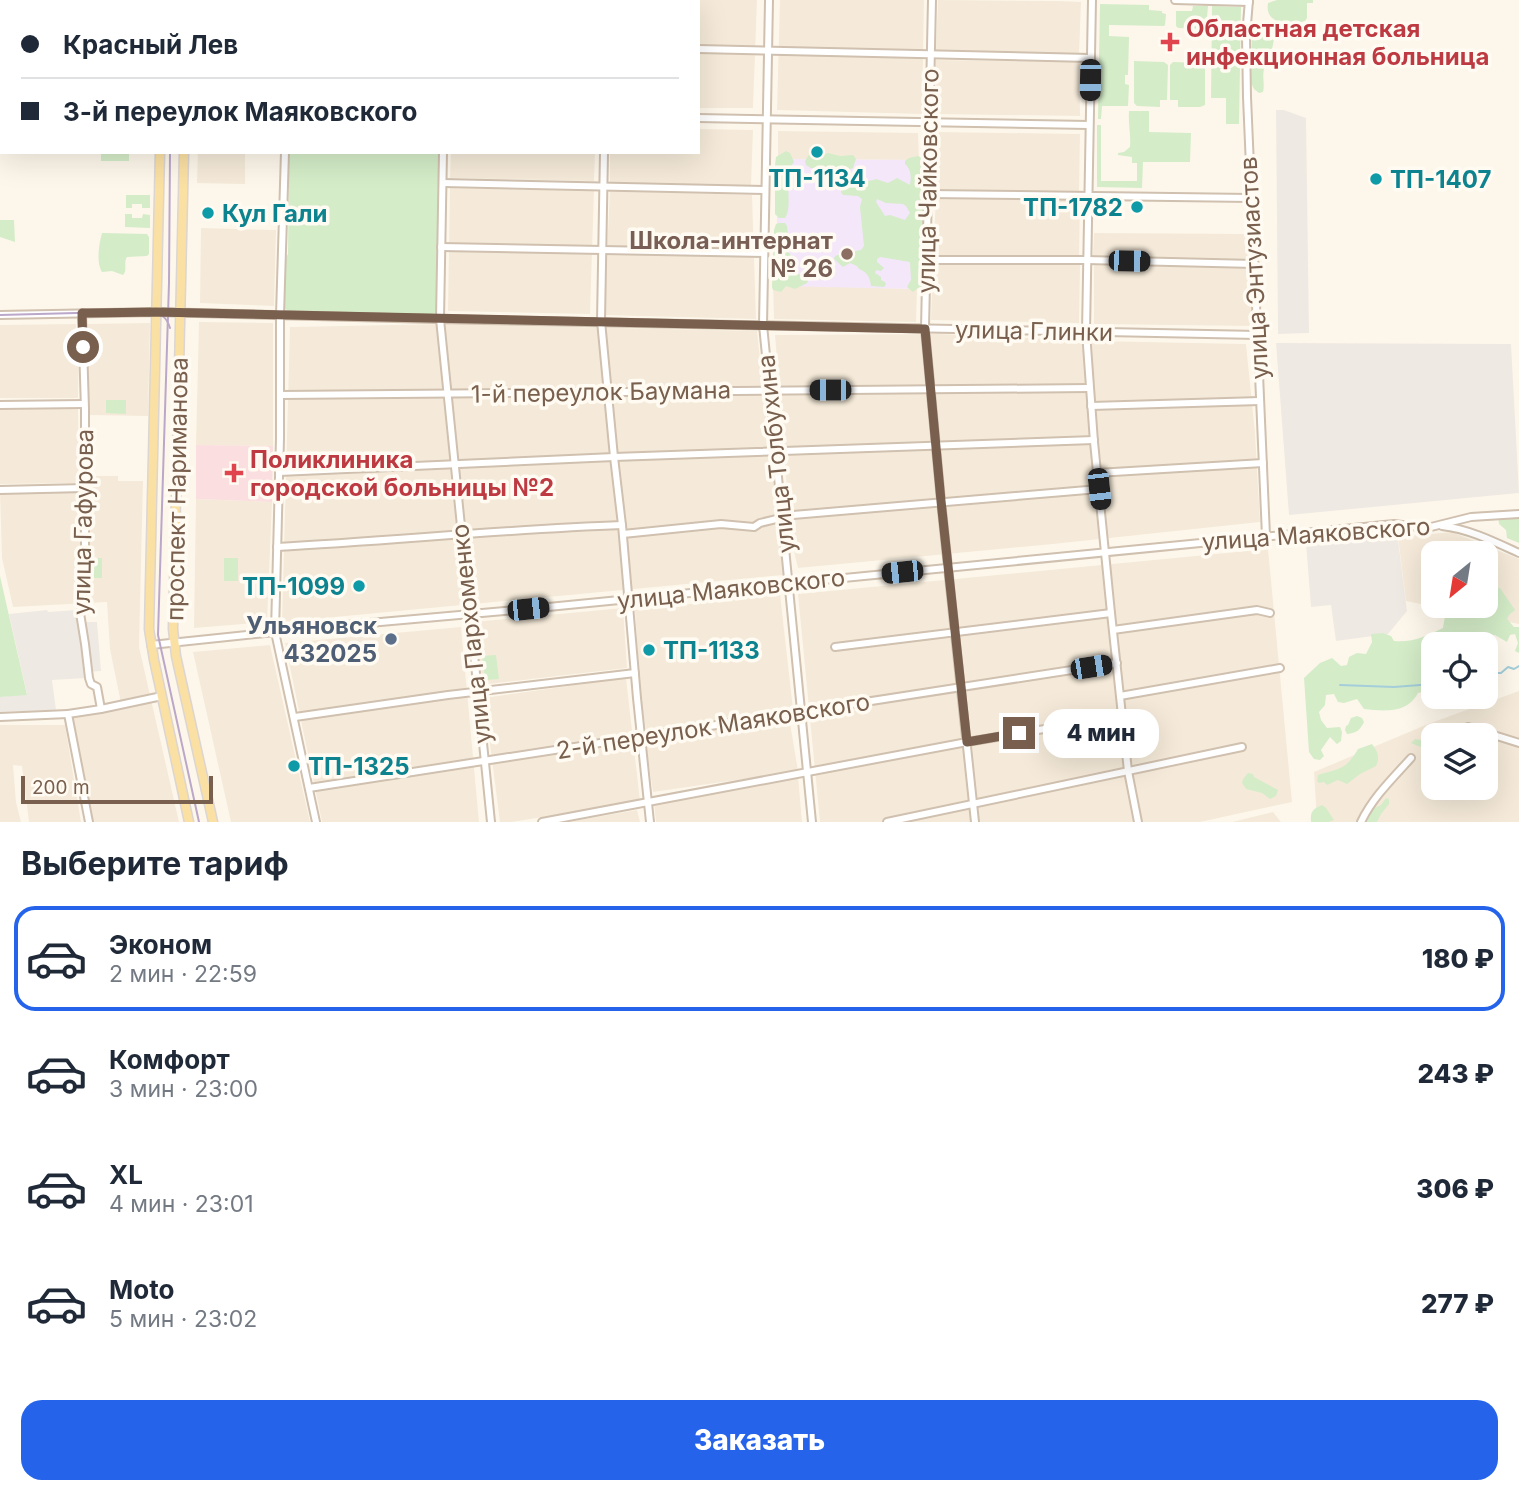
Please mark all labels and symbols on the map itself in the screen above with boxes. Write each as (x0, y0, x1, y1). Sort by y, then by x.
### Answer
place label: Областная детская инфекционная больница (1186, 14, 1489, 71)
marker: Областная детская инфекционная больница (1160, 32, 1180, 52)
car (1080, 59, 1101, 101)
street label: улица Чайковского (912, 68, 944, 294)
marker: ТП-1134 (809, 144, 825, 160)
street label: улица Энтузиастов (1234, 156, 1274, 380)
place label: ТП-1134 (768, 164, 866, 193)
place label: ТП-1407 (1390, 165, 1491, 194)
marker: ТП-1407 (1368, 171, 1384, 187)
place label: ТП-1782 (1023, 193, 1123, 222)
place label: Кул Гали (222, 199, 327, 228)
marker: ТП-1782 (1129, 199, 1145, 215)
marker: Кул Гали (200, 205, 216, 221)
place label: Школа-интернат № 26 (629, 226, 833, 283)
marker: Школа-интернат № 26 (839, 246, 855, 262)
car (1108, 250, 1151, 272)
street label: улица Глинки (955, 315, 1113, 347)
route start (67, 331, 99, 363)
street label: улица Толбухина (751, 353, 801, 555)
street label: проспект Нариманова (160, 357, 194, 621)
street label: 1-й переулок Баумана (471, 375, 731, 409)
car (810, 380, 852, 401)
street label: улица Гафурова (67, 429, 99, 615)
place label: Поликлиника городской больницы №2 (250, 445, 554, 502)
marker: Поликлиника городской больницы №2 (224, 463, 244, 483)
car (1087, 467, 1112, 511)
street label: улица Маяковского (1201, 512, 1431, 556)
street label: улица Пархоменко (445, 523, 497, 745)
north arrow (1421, 541, 1498, 618)
car (881, 559, 924, 585)
street label: улица Маяковского (616, 563, 846, 615)
place label: ТП-1099 (242, 572, 345, 601)
marker: ТП-1099 (351, 578, 367, 594)
car (507, 596, 550, 622)
place label: Ульяновск 432025 (246, 611, 377, 668)
marker: Ульяновск 432025 (383, 631, 399, 647)
place label: ТП-1133 (663, 636, 760, 665)
marker: ТП-1133 (641, 642, 657, 658)
car (1069, 653, 1114, 681)
street label: 2-й переулок Маяковского (554, 687, 872, 765)
callout: 4 мин (1044, 708, 1159, 758)
route end (1003, 717, 1035, 749)
place label: ТП-1325 (308, 752, 409, 781)
marker: ТП-1325 (286, 758, 302, 774)
scale bar (21, 773, 214, 805)

